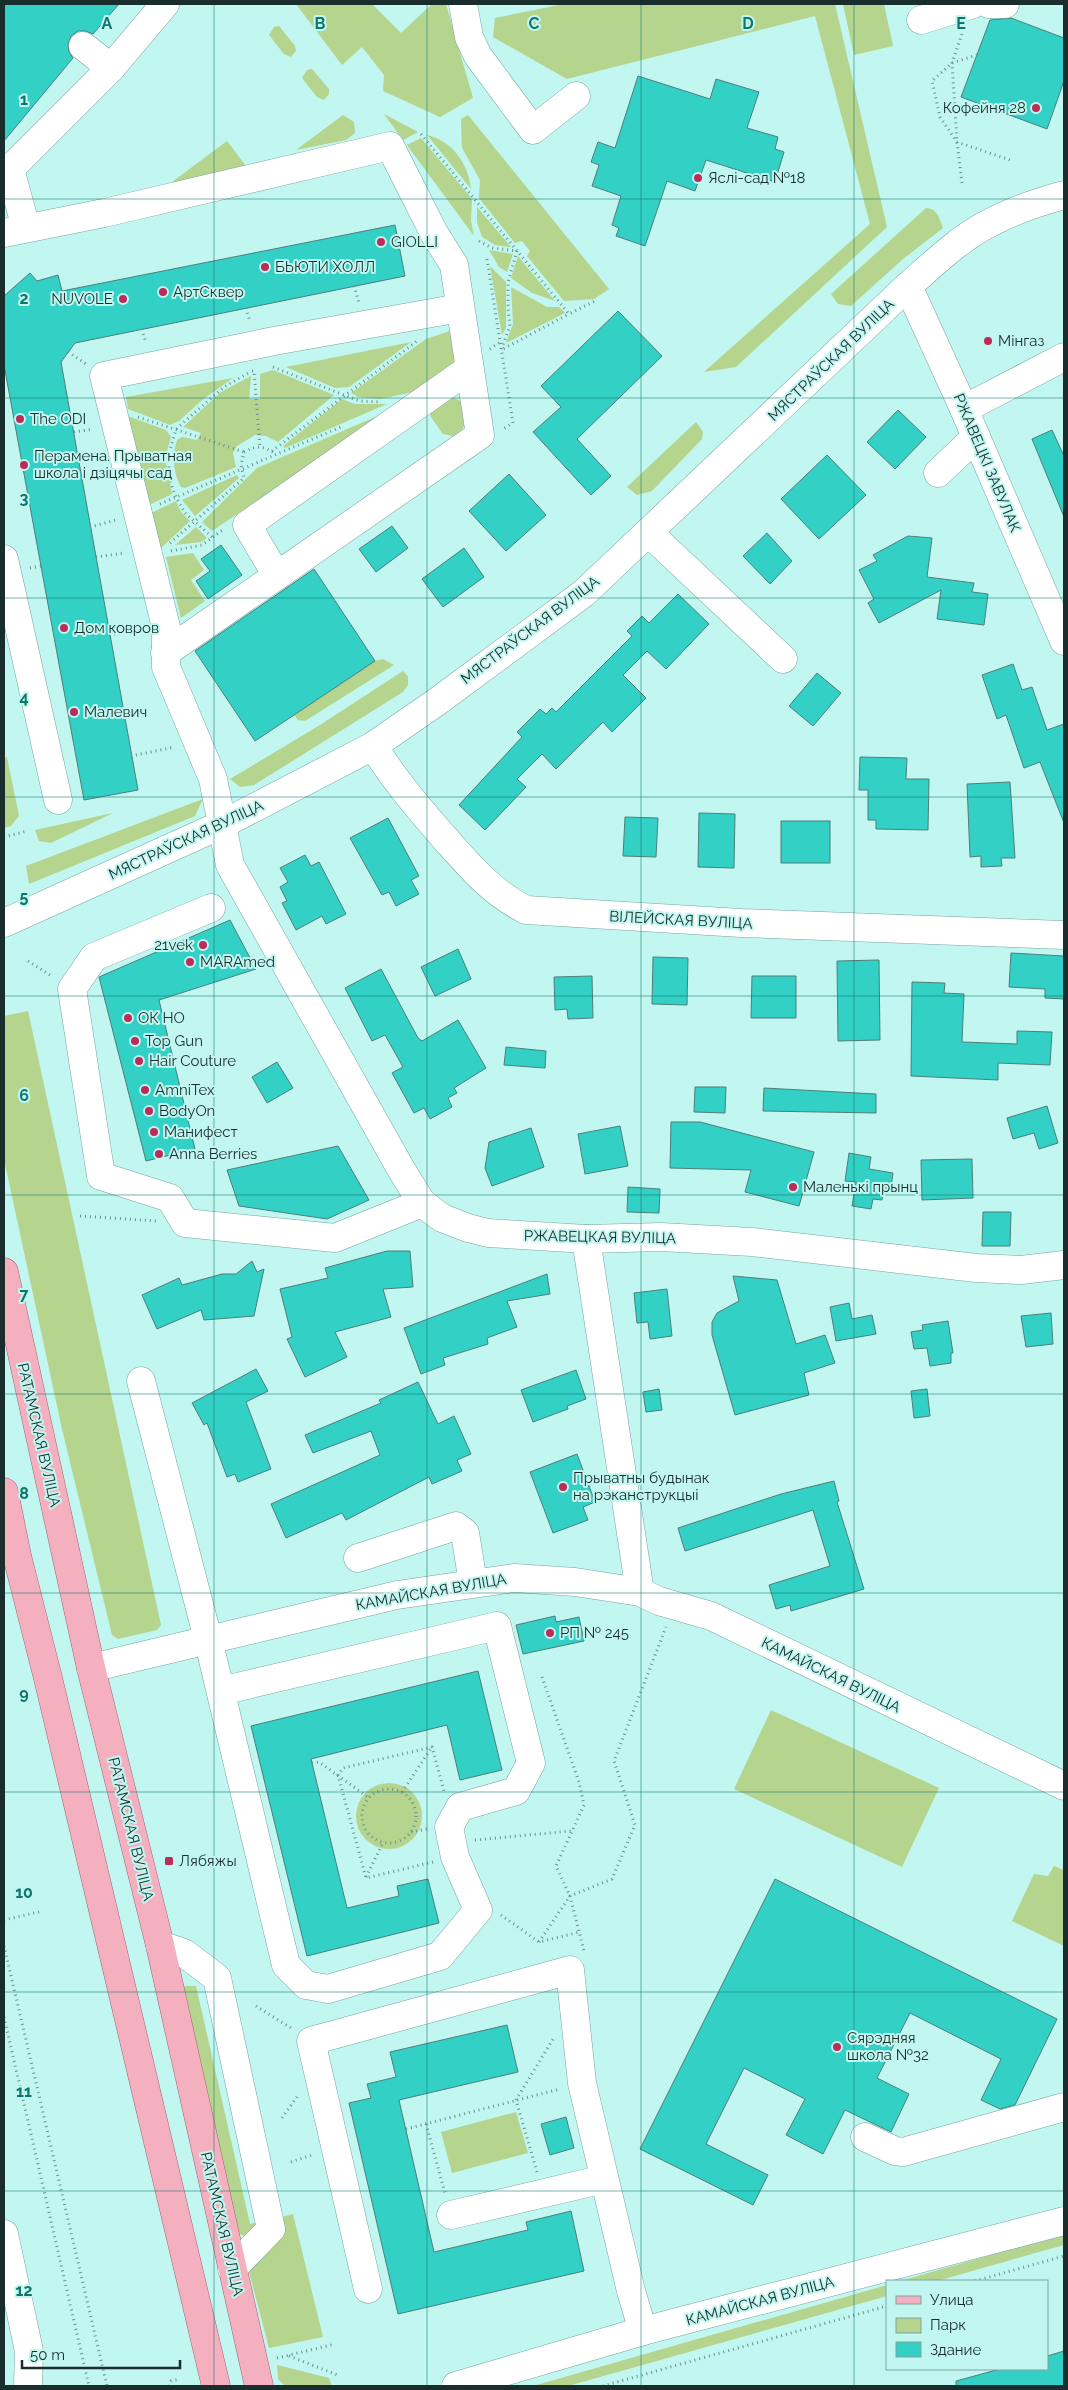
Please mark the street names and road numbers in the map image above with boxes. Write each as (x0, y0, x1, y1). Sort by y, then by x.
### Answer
street label: МЯСТРАЎСКАЯ ВУЛІЦА (764, 295, 898, 425)
street label: РЖАВЕЦКІ ЗАВУЛАК (950, 391, 1025, 536)
street label: МЯСТРАЎСКАЯ ВУЛІЦА (457, 572, 603, 688)
street label: МЯСТРАЎСКАЯ ВУЛІЦА (106, 796, 266, 884)
street label: ВІЛЕЙСКАЯ ВУЛІЦА (609, 907, 753, 933)
street label: РЖАВЕЦКАЯ ВУЛІЦА (524, 1227, 676, 1247)
street label: РАТАМСКАЯ ВУЛІЦА (14, 1361, 64, 1509)
street label: КАМАЙСКАЯ ВУЛІЦА (354, 1570, 508, 1614)
street label: КАМАЙСКАЯ ВУЛІЦА (758, 1633, 904, 1717)
street label: РАТАМСКАЯ ВУЛІЦА (104, 1755, 158, 1903)
street label: РАТАМСКАЯ ВУЛІЦА (197, 2150, 247, 2298)
street label: КАМАЙСКАЯ ВУЛІЦА (684, 2273, 836, 2329)

